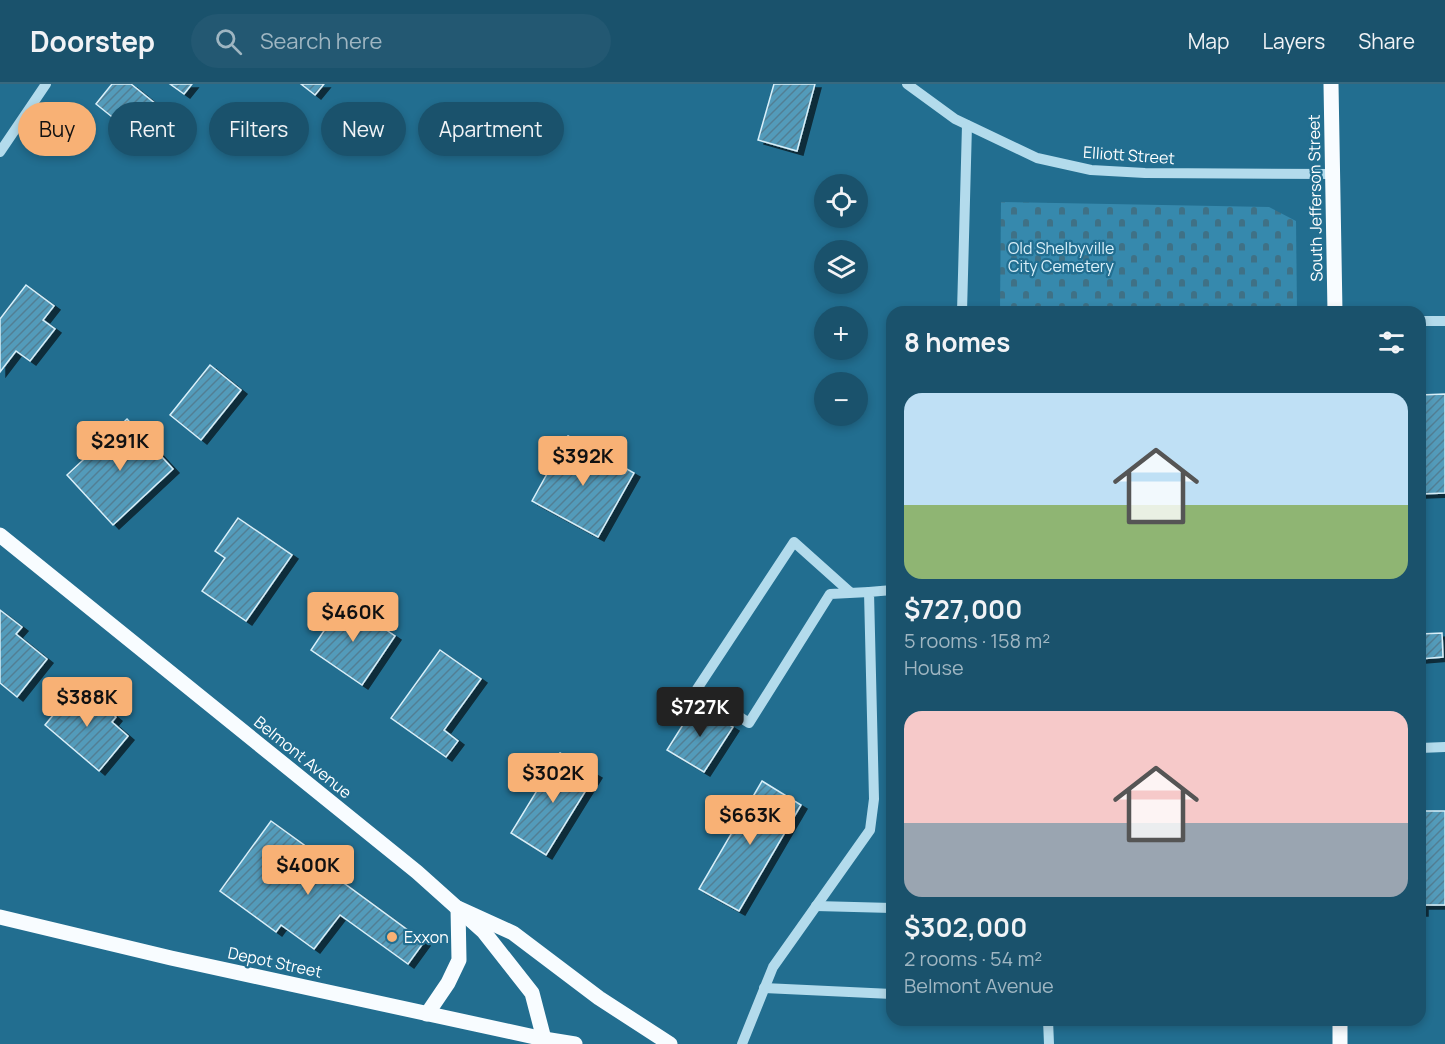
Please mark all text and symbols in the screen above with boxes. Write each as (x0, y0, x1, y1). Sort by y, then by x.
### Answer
search box (191, 14, 611, 68)
text: Doorstep (30, 22, 155, 60)
icon: search (212, 25, 245, 58)
text: Search here (260, 26, 382, 56)
text: Map (1188, 27, 1229, 55)
text: Layers (1262, 27, 1325, 55)
text: Share (1358, 27, 1415, 55)
chip: Buy (18, 102, 96, 156)
chip: Rent (108, 102, 197, 156)
chip: Filters (209, 102, 309, 156)
chip: New (321, 102, 406, 156)
chip: Apartment (418, 102, 564, 156)
street label: South Jefferson Street (1303, 114, 1327, 282)
street label: Elliott Street (1082, 141, 1176, 169)
map controls (814, 174, 868, 426)
button: locate (814, 174, 868, 228)
park label: Old Shelbyville City Cemetery (1008, 237, 1115, 277)
button: layers (814, 240, 868, 294)
button: + (814, 306, 868, 360)
text: 8 homes (904, 324, 1010, 360)
icon: filters (1375, 326, 1408, 359)
button: − (814, 372, 868, 426)
pin: $291K (78, 421, 162, 472)
text: $291K (91, 427, 149, 454)
icon: home (1102, 432, 1210, 540)
pin: $392K (541, 436, 625, 487)
text: $392K (552, 442, 614, 469)
text: $727,000 (904, 591, 1022, 627)
pin: $460K (311, 592, 395, 643)
text: $460K (321, 598, 385, 625)
text: 5 rooms · 158 m² (904, 627, 1050, 654)
text: House (904, 654, 964, 681)
pin: $388K (45, 677, 129, 728)
text: $388K (56, 683, 118, 710)
pin: $727K (658, 687, 742, 738)
text: $727K (671, 693, 729, 720)
street label: Belmont Avenue (250, 711, 356, 803)
icon: home (1102, 750, 1210, 858)
pin: $302K (511, 753, 595, 804)
text: $302K (522, 759, 584, 786)
pin: $663K (708, 795, 792, 846)
text: $663K (719, 801, 781, 828)
pin: $400K (266, 845, 350, 896)
text: $400K (276, 851, 340, 878)
text: $302,000 (904, 909, 1027, 945)
place label: Exxon (404, 926, 449, 948)
marker: Exxon (385, 930, 399, 944)
street label: Depot Street (226, 941, 324, 983)
text: 2 rooms · 54 m² (904, 945, 1042, 972)
text: Belmont Avenue (904, 972, 1054, 999)

